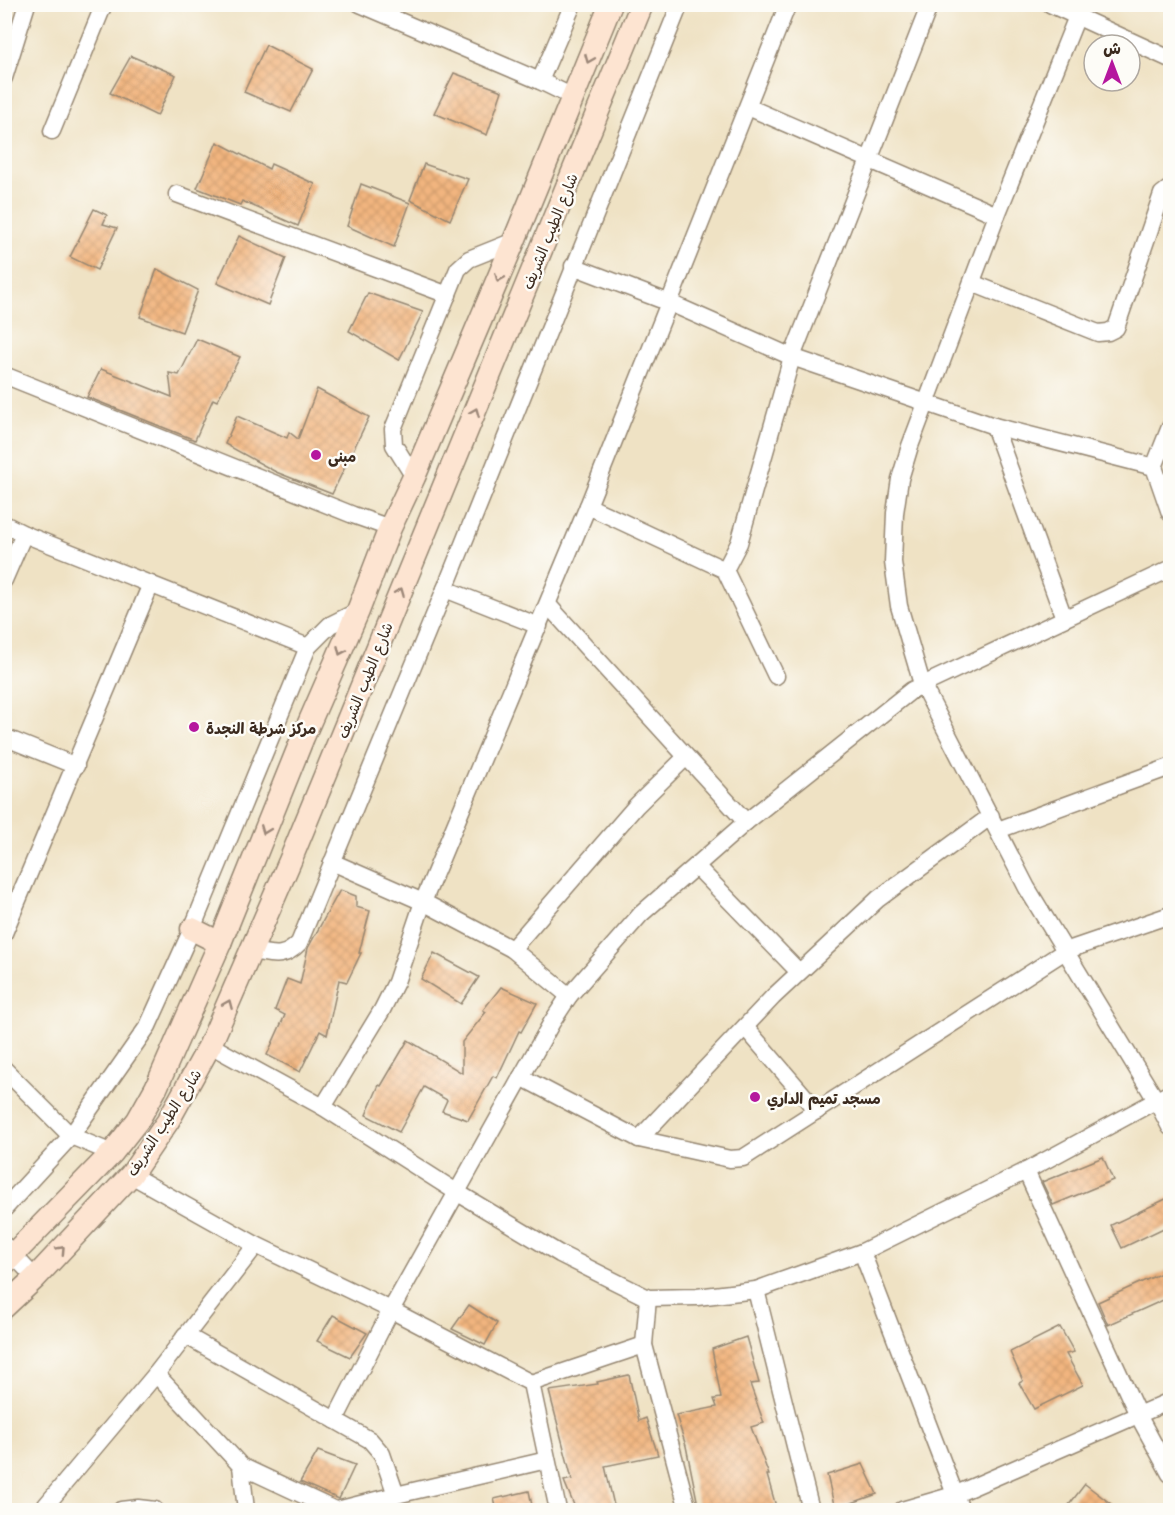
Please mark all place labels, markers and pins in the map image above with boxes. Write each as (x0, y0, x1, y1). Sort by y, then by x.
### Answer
place label: مبنى (328, 444, 356, 467)
marker: مبنى (309, 448, 323, 462)
place label: مركز شرطة النجدة (206, 716, 316, 739)
marker: مركز شرطة النجدة (187, 720, 201, 734)
place label: مسجد تميم الداري (767, 1086, 881, 1111)
marker: مسجد تميم الداري (748, 1090, 762, 1104)

